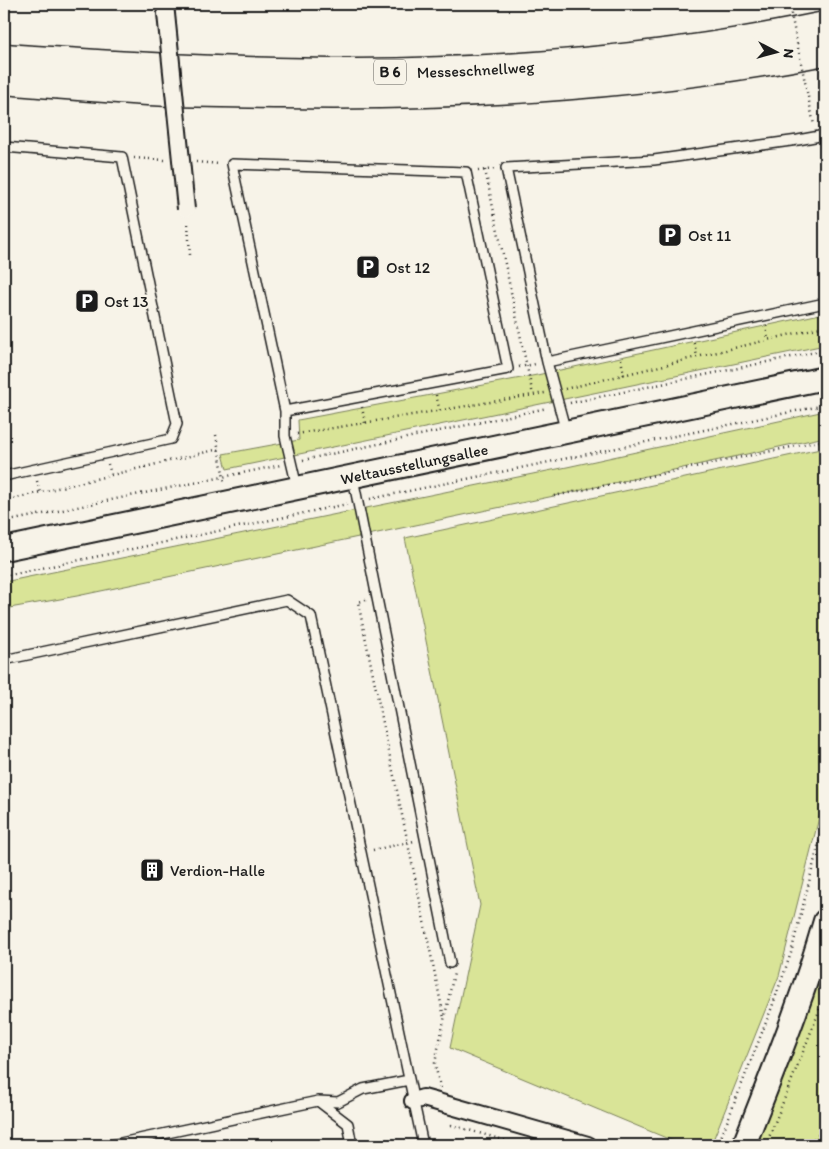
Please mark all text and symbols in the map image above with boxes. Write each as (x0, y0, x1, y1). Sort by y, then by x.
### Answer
north arrow (752, 28, 802, 78)
text: N (779, 48, 797, 59)
street label: Messeschnellweg (417, 57, 536, 82)
road number: B 6 (374, 60, 406, 84)
parking icon: Ost 11 (657, 222, 683, 248)
place label: Ost 11 (688, 226, 732, 245)
parking icon: Ost 12 (355, 254, 381, 280)
place label: Ost 12 (386, 258, 431, 277)
parking icon: Ost 13 (74, 288, 100, 314)
place label: Ost 13 (104, 292, 149, 311)
street label: Weltausstellungsallee (339, 439, 490, 489)
building icon: Verdion-Halle (139, 857, 165, 883)
place label: Verdion-Halle (170, 861, 265, 880)

